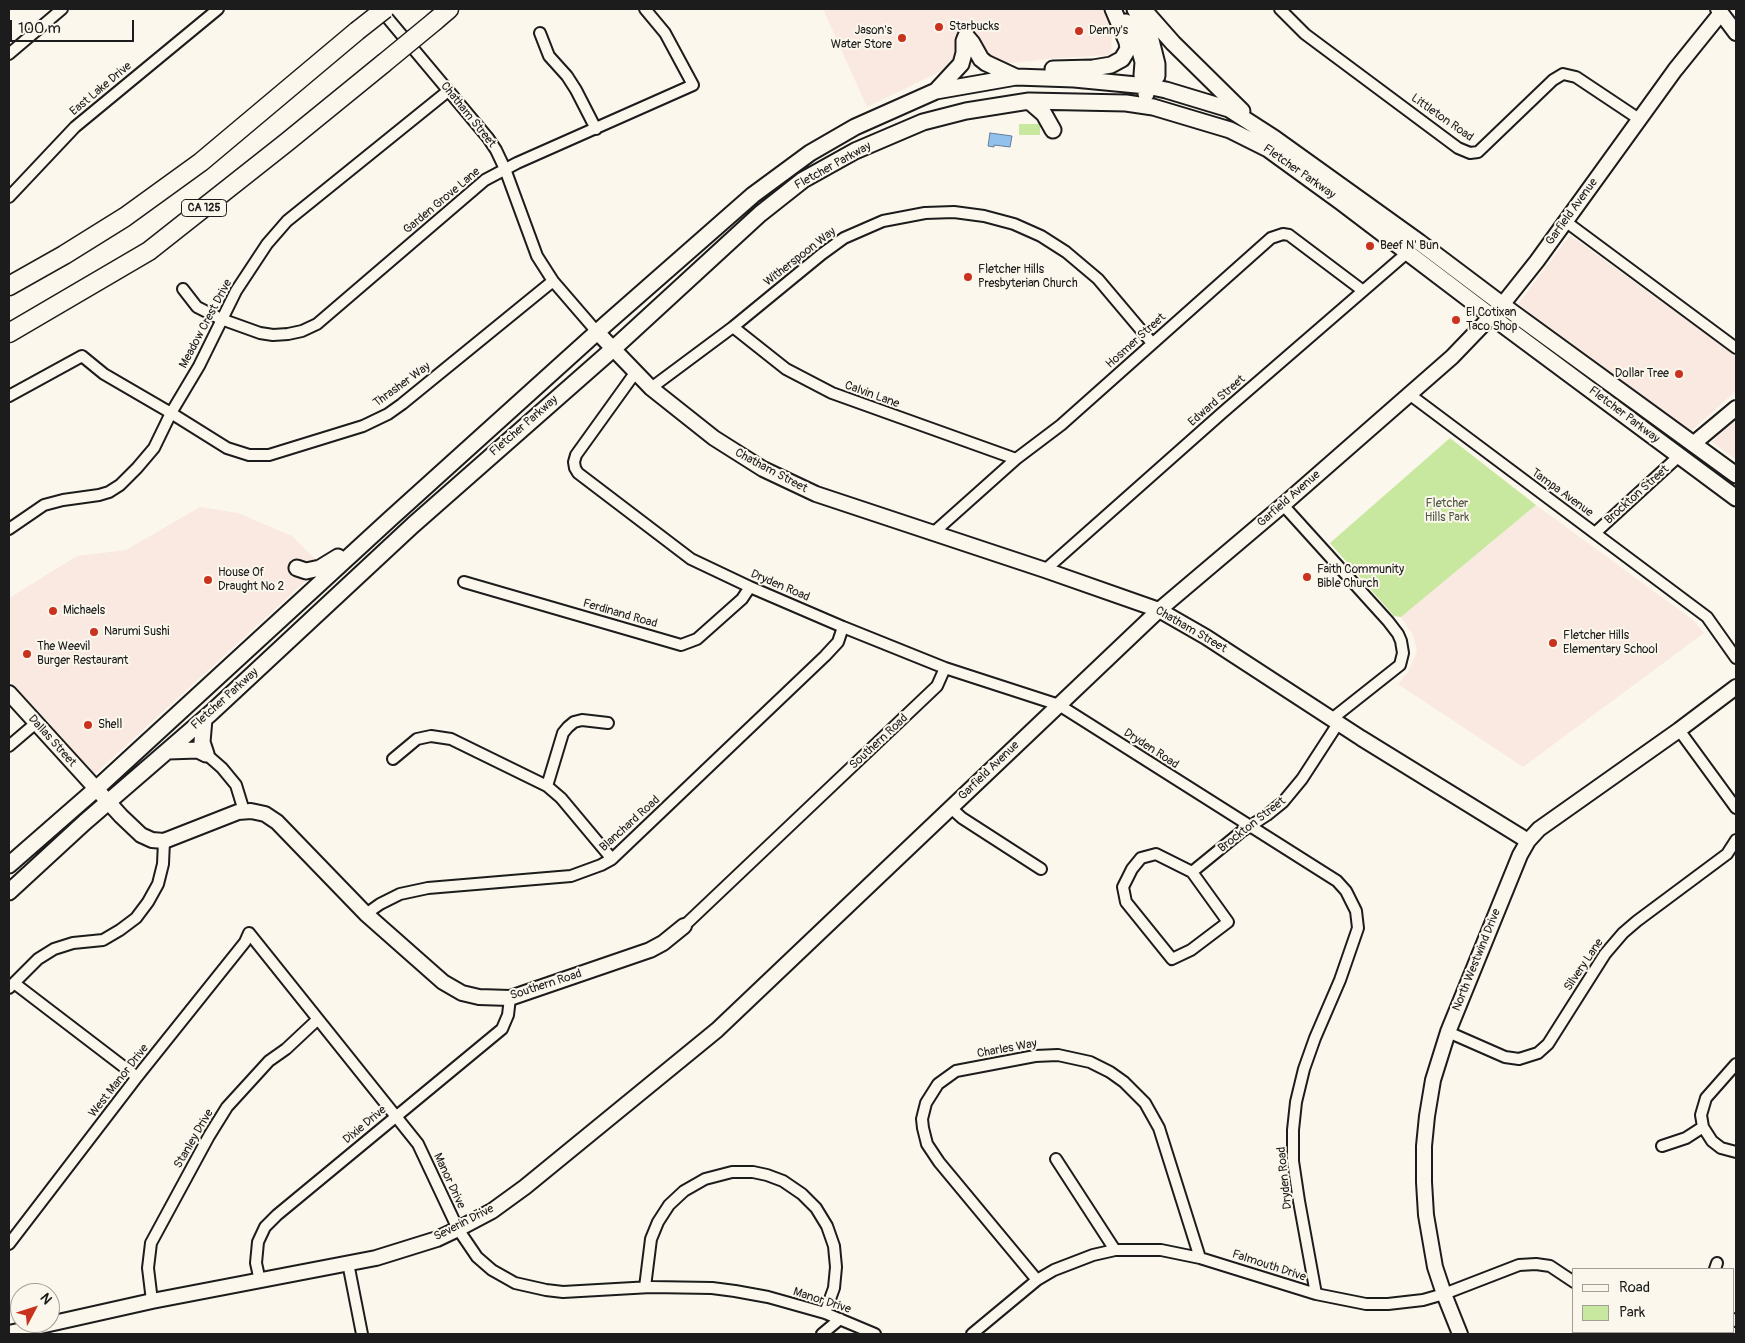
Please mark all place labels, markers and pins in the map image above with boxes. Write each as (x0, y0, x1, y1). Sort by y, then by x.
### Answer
place label: Starbucks (949, 20, 999, 34)
marker: Starbucks (933, 21, 945, 33)
place label: Jason's Water Store (831, 24, 892, 52)
place label: Denny's (1089, 24, 1128, 38)
marker: Denny's (1073, 25, 1085, 37)
marker: Jason's Water Store (896, 32, 908, 44)
place label: Beef N' Bun (1380, 239, 1439, 253)
marker: Beef N' Bun (1364, 240, 1376, 252)
place label: Fletcher Hills Presbyterian Church (978, 263, 1078, 291)
marker: Fletcher Hills Presbyterian Church (962, 271, 974, 283)
place label: El Cotixan Taco Shop (1466, 306, 1518, 334)
marker: El Cotixan Taco Shop (1450, 314, 1462, 326)
place label: Dollar Tree (1615, 367, 1669, 381)
marker: Dollar Tree (1673, 368, 1685, 380)
place label: Faith Community Bible Church (1317, 563, 1404, 591)
place label: House Of Draught No 2 (218, 566, 284, 594)
marker: Faith Community Bible Church (1301, 571, 1313, 583)
marker: House Of Draught No 2 (202, 574, 214, 586)
place label: Michaels (63, 604, 105, 618)
marker: Michaels (47, 605, 59, 617)
place label: Narumi Sushi (104, 625, 169, 639)
marker: Narumi Sushi (88, 626, 100, 638)
place label: Fletcher Hills Elementary School (1563, 629, 1658, 657)
marker: Fletcher Hills Elementary School (1547, 637, 1559, 649)
place label: The Weevil Burger Restaurant (37, 640, 128, 668)
marker: The Weevil Burger Restaurant (21, 648, 33, 660)
place label: Shell (98, 718, 122, 732)
marker: Shell (82, 719, 94, 731)

